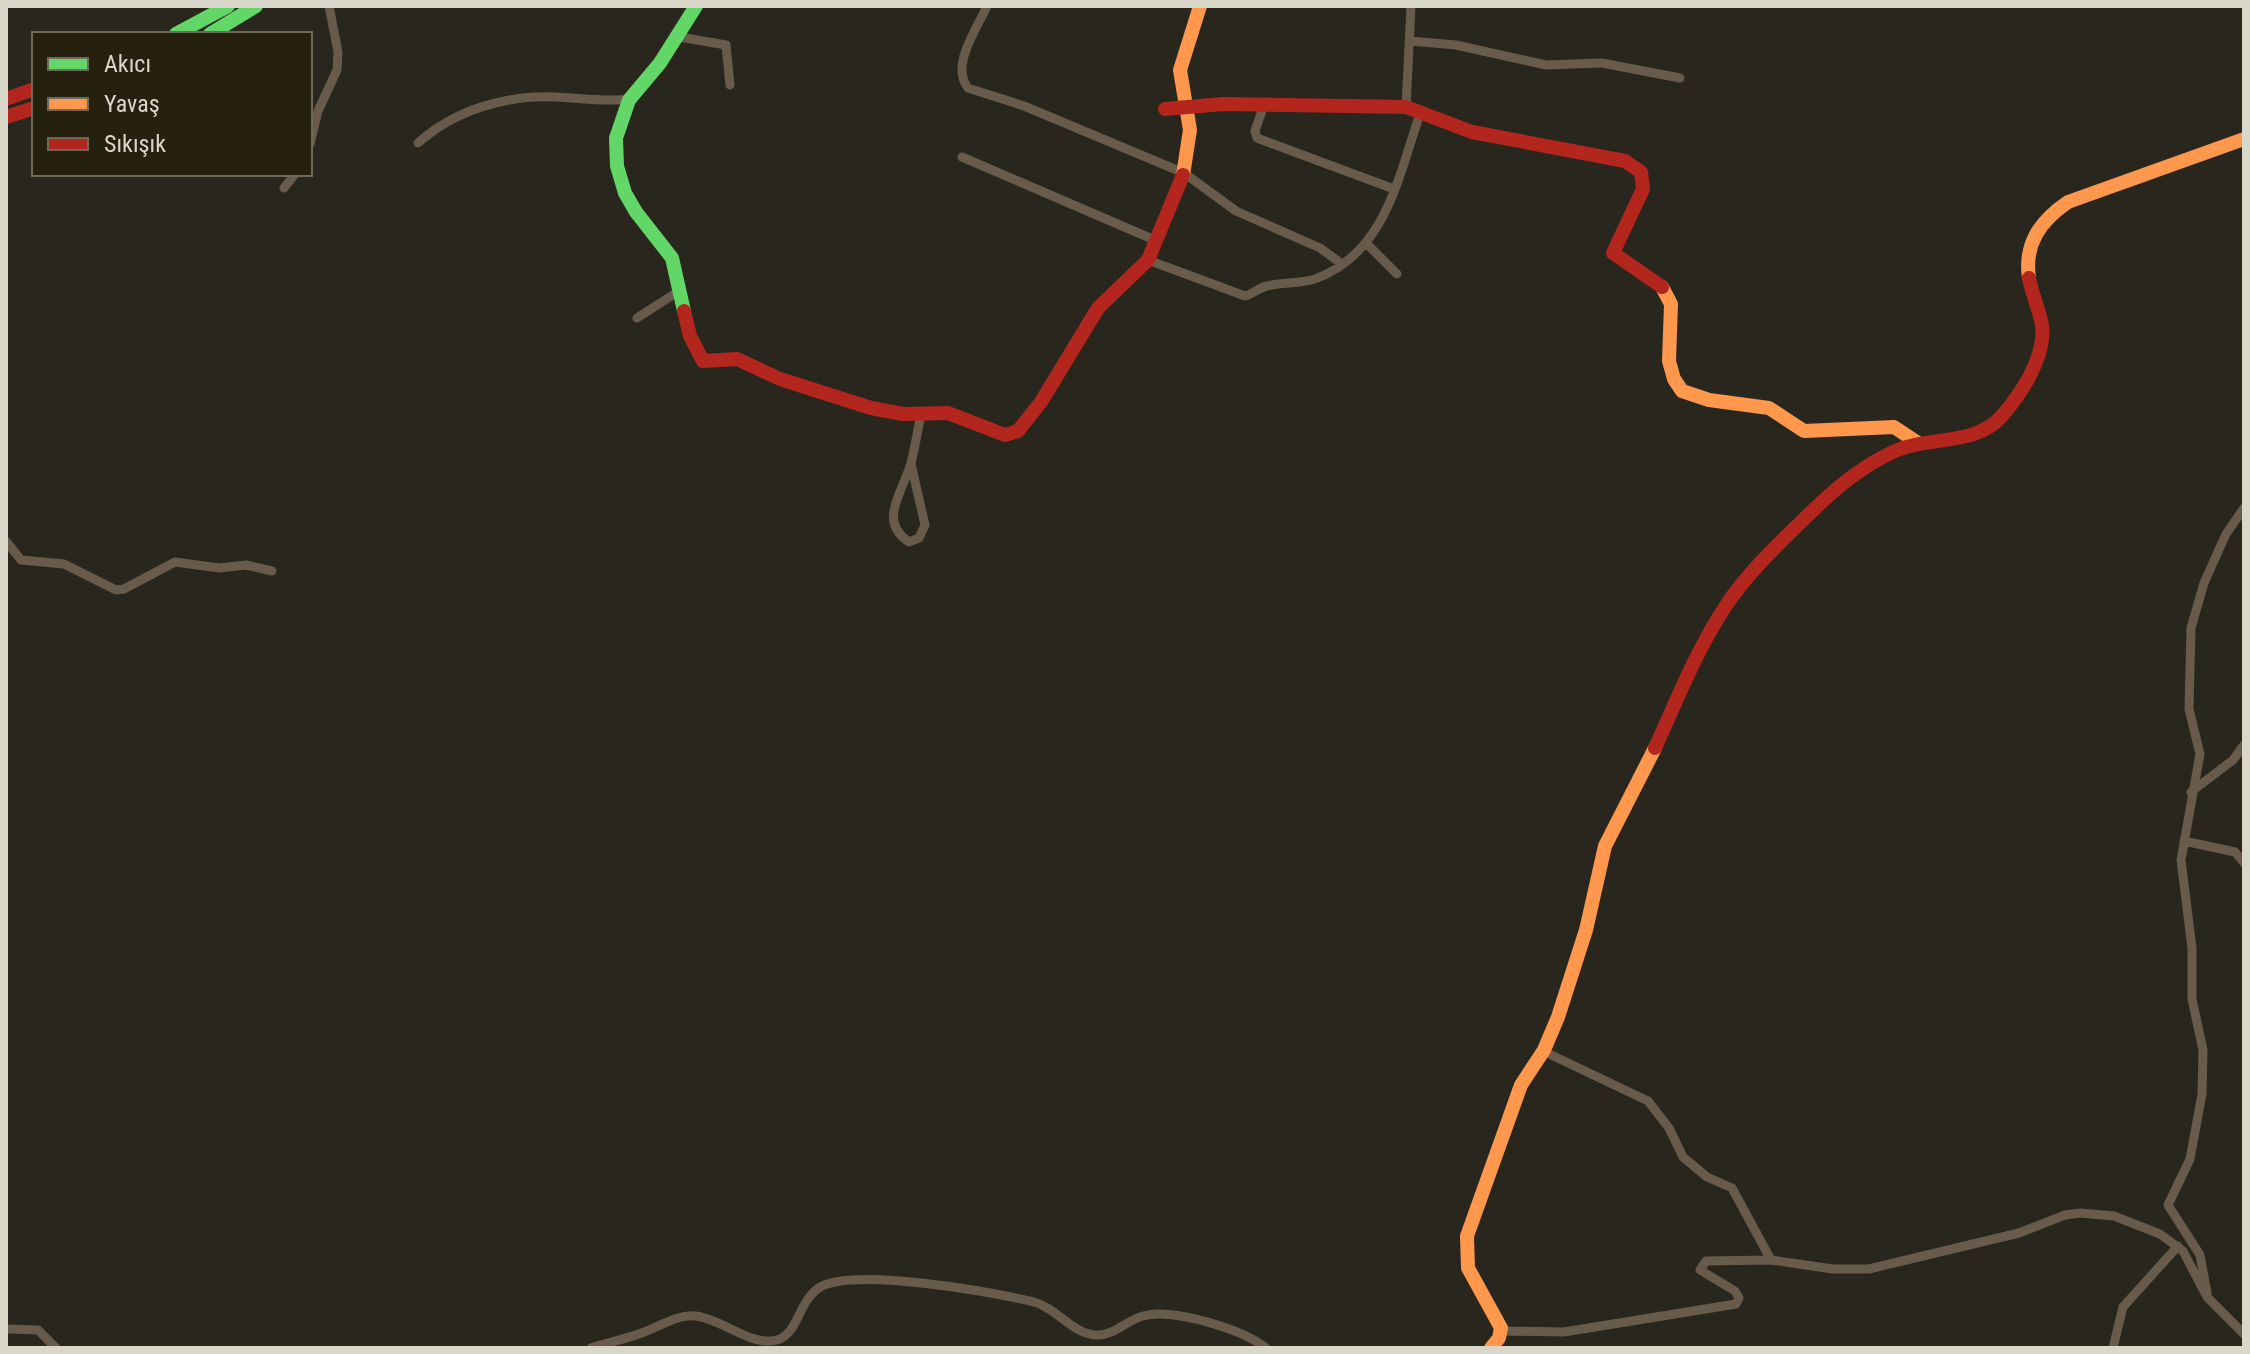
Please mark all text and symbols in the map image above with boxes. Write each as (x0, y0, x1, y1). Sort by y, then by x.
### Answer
legend (32, 32, 312, 176)
text: Akıcı (104, 50, 151, 78)
text: Yavaş (104, 90, 160, 118)
text: Sıkışık (104, 130, 166, 158)

